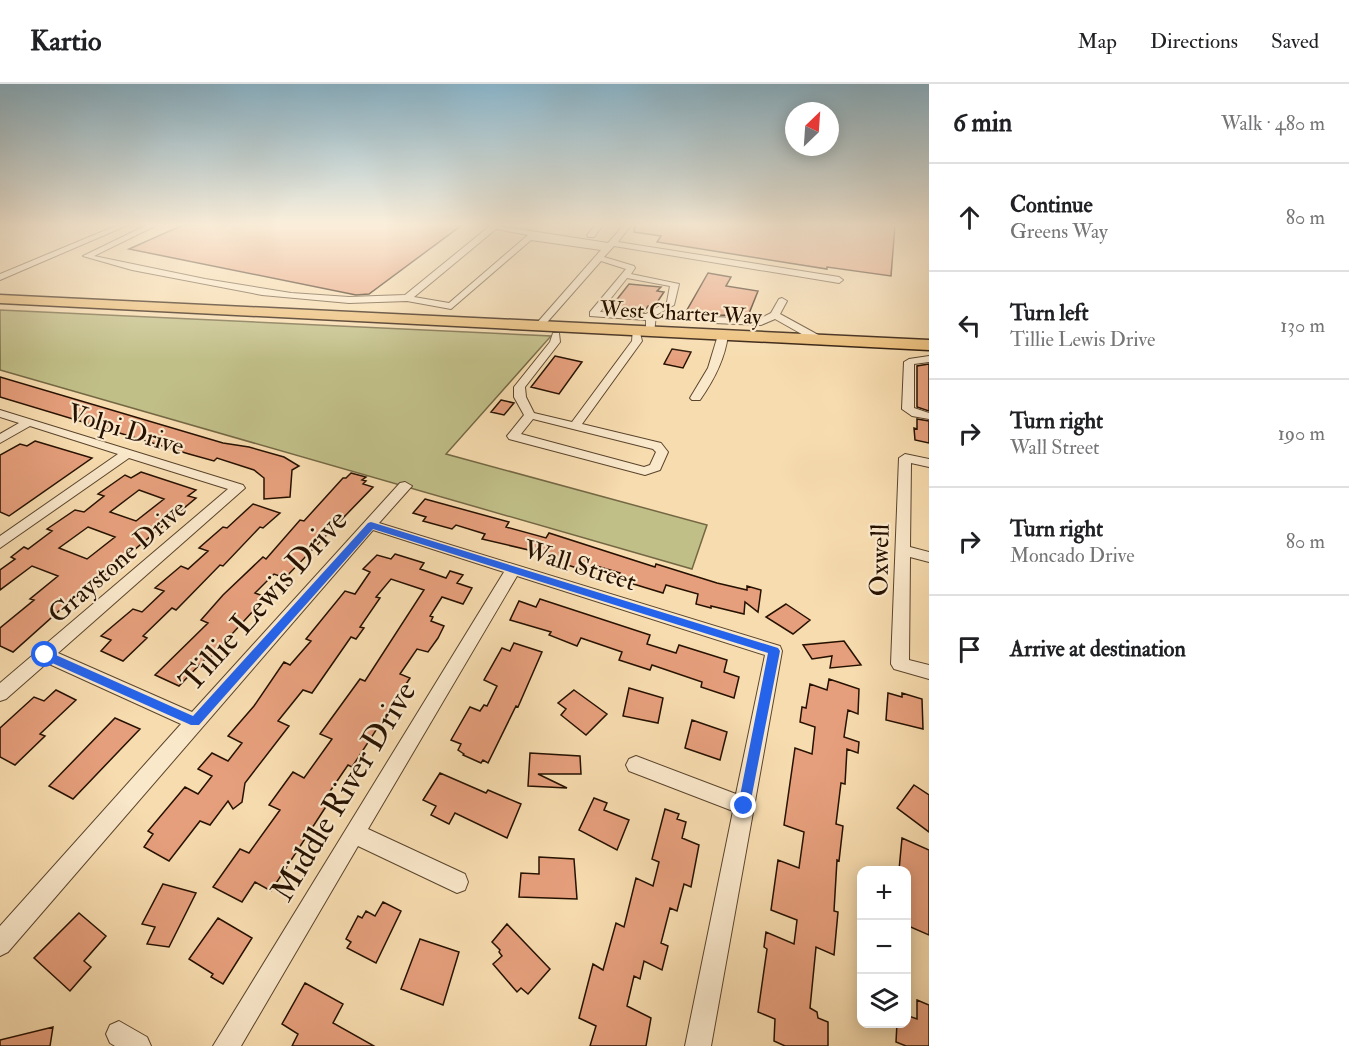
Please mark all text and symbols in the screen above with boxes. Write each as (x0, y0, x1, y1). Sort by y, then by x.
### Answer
text: Kartio (30, 24, 101, 59)
text: Map (1077, 28, 1117, 55)
text: Directions (1150, 28, 1238, 55)
text: Saved (1271, 28, 1319, 55)
north arrow (785, 102, 839, 156)
text: 6 min (953, 107, 1012, 139)
text: Walk · 480 m (1221, 111, 1325, 136)
text: Continue (1010, 191, 1093, 219)
icon: ahead (953, 201, 986, 234)
text: 80 m (1286, 205, 1325, 230)
text: Greens Way (1010, 219, 1108, 244)
street label: West Charter Way (598, 295, 763, 331)
text: Turn left (1010, 299, 1089, 327)
icon: left (953, 309, 986, 342)
text: 130 m (1280, 313, 1325, 338)
text: Tillie Lewis Drive (1010, 327, 1155, 352)
street label: Volpi Drive (63, 397, 188, 464)
text: Turn right (1010, 407, 1103, 435)
icon: right (953, 417, 986, 450)
text: 190 m (1278, 421, 1325, 446)
text: Wall Street (1010, 435, 1099, 460)
street label: Graystone Drive (42, 493, 193, 630)
street label: Tillie Lewis Drive (171, 501, 356, 700)
text: Turn right (1010, 515, 1103, 543)
street label: Oxwell (863, 523, 897, 597)
icon: right (953, 525, 986, 558)
text: 80 m (1286, 529, 1325, 554)
street label: Wall Street (518, 533, 640, 598)
text: Moncado Drive (1010, 543, 1135, 568)
icon: arrive (953, 633, 986, 666)
text: Arrive at destination (1010, 635, 1186, 663)
route start (31, 641, 57, 667)
street label: Middle River Drive (263, 674, 425, 909)
route end (730, 792, 756, 818)
map controls (857, 866, 911, 1028)
button: + (857, 866, 911, 920)
button: − (857, 920, 911, 974)
button: layers (857, 974, 911, 1028)

